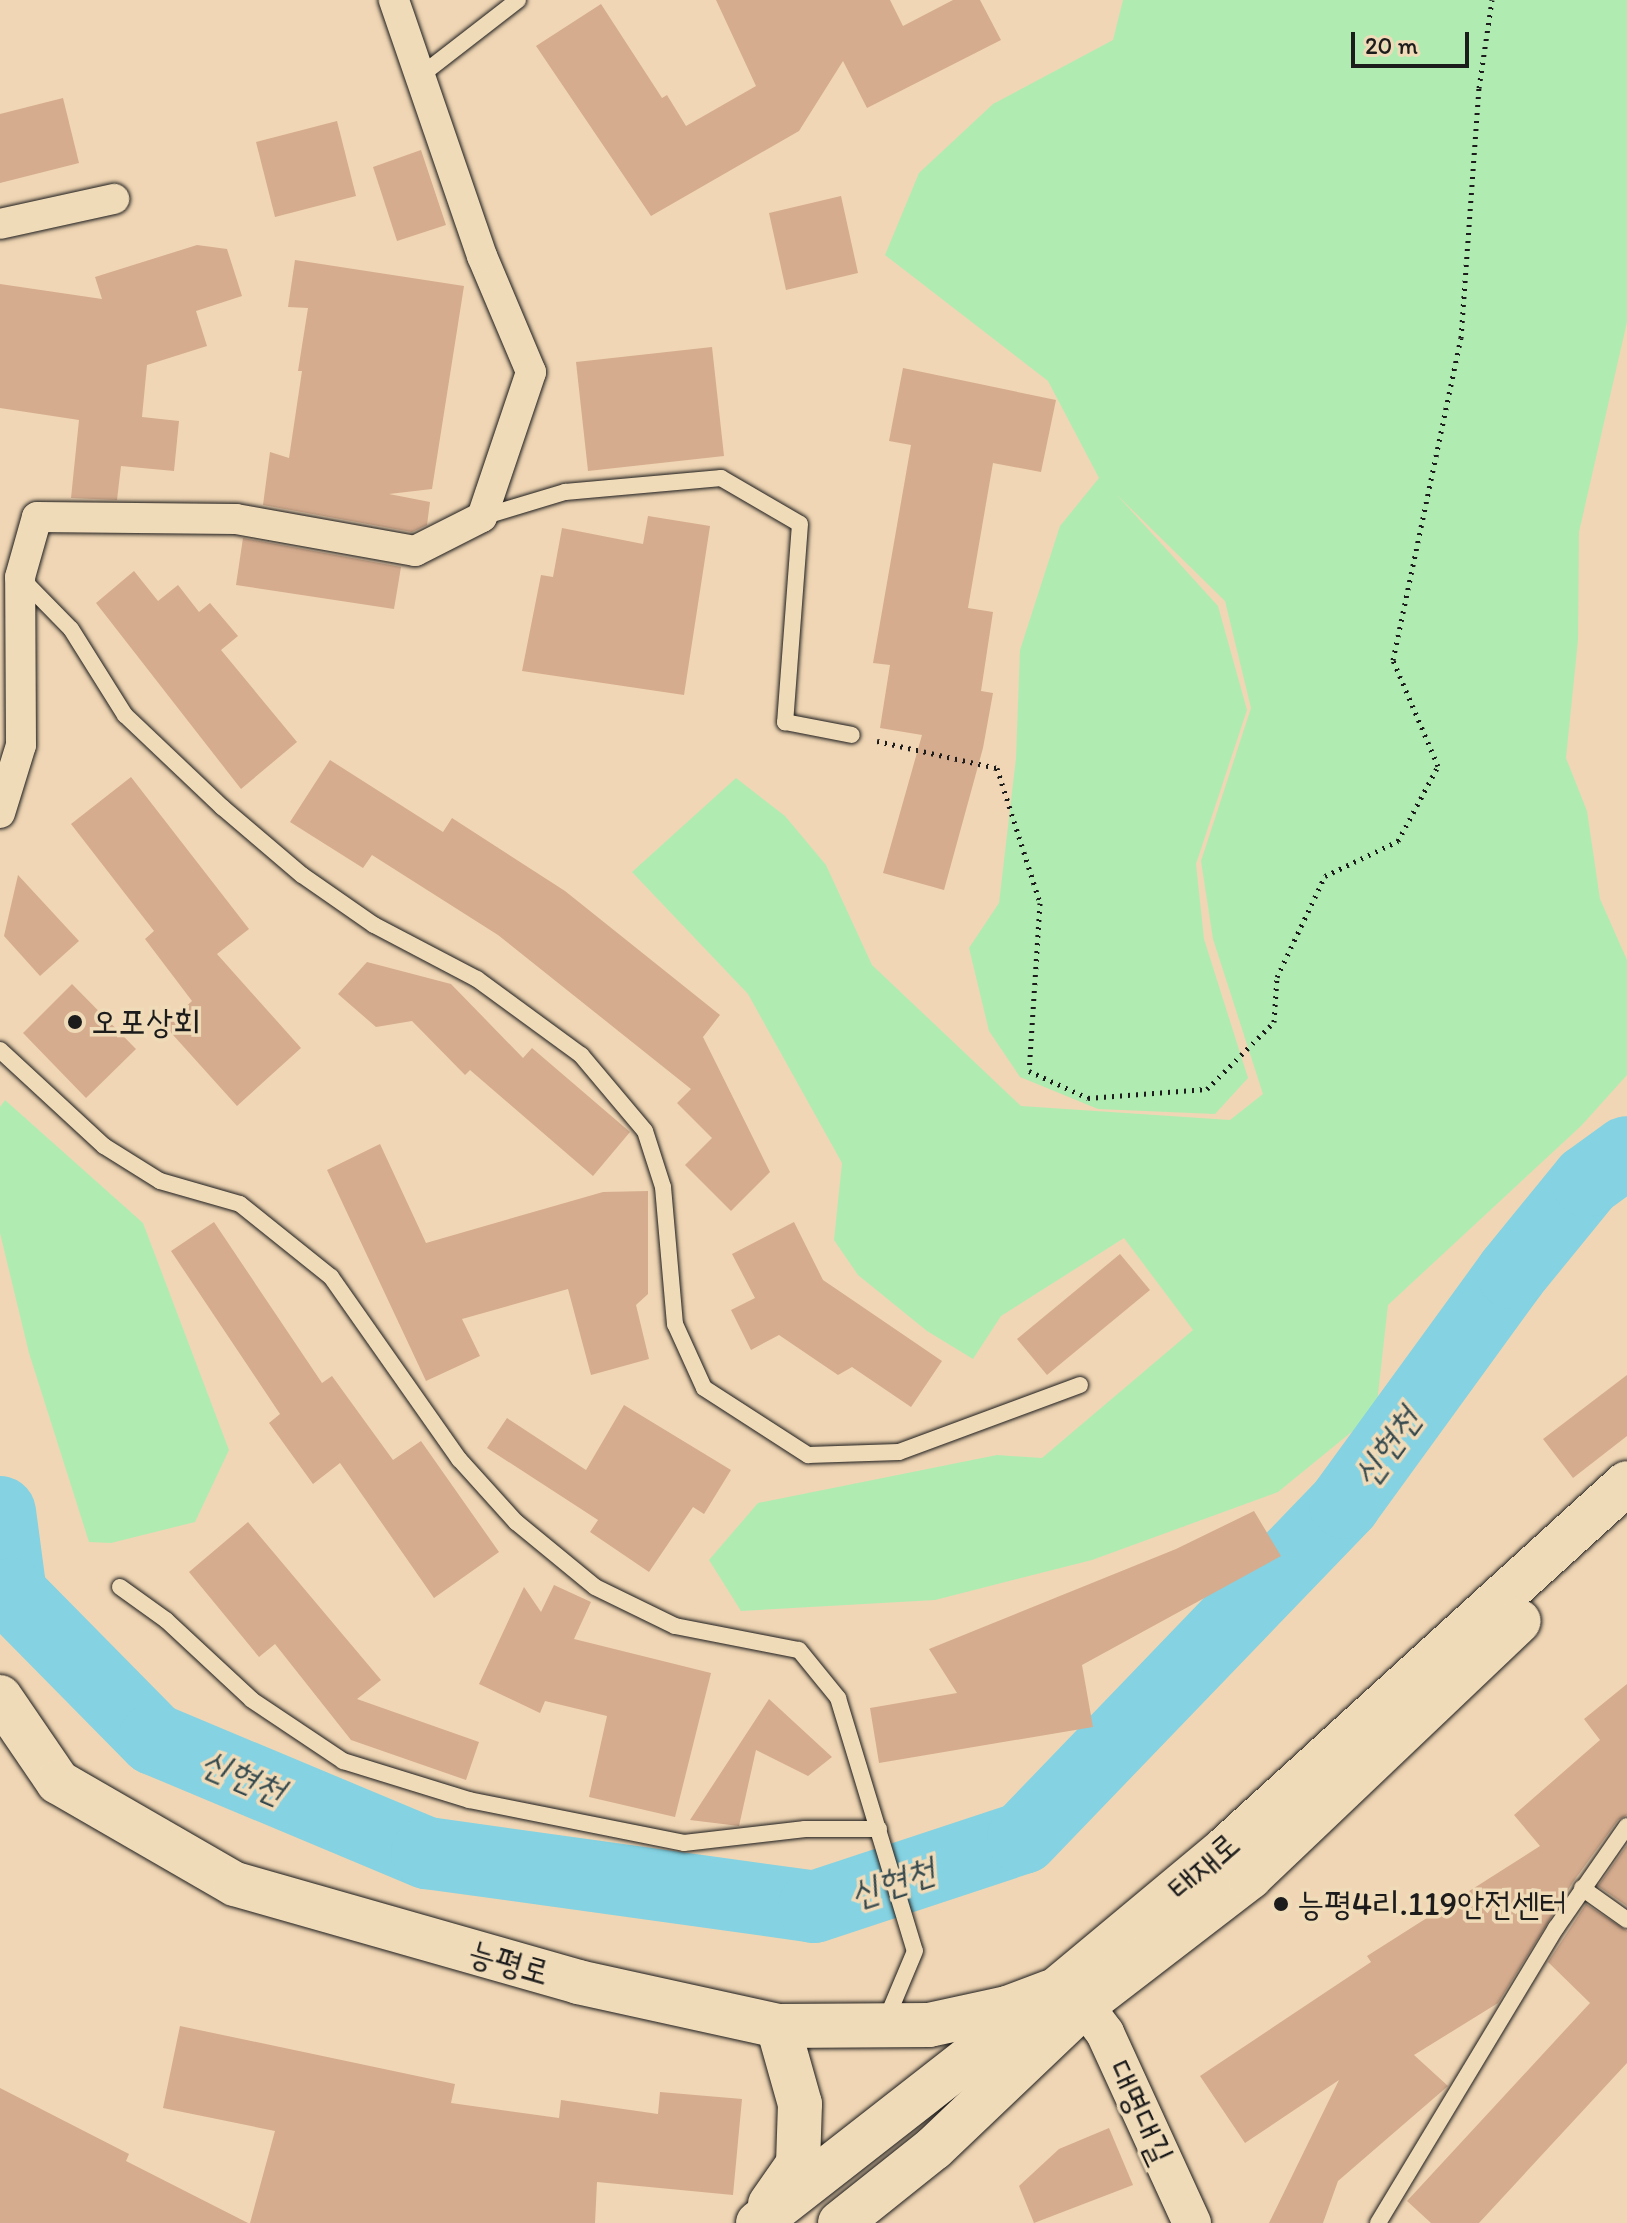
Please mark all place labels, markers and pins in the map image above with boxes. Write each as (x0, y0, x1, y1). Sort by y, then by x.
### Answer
place label: 오포상회 (91, 1002, 200, 1042)
marker: 오포상회 (66, 1013, 84, 1031)
place label: 능평4리.119안전센터 (1297, 1884, 1567, 1924)
marker: 능평4리.119안전센터 (1272, 1895, 1290, 1913)

